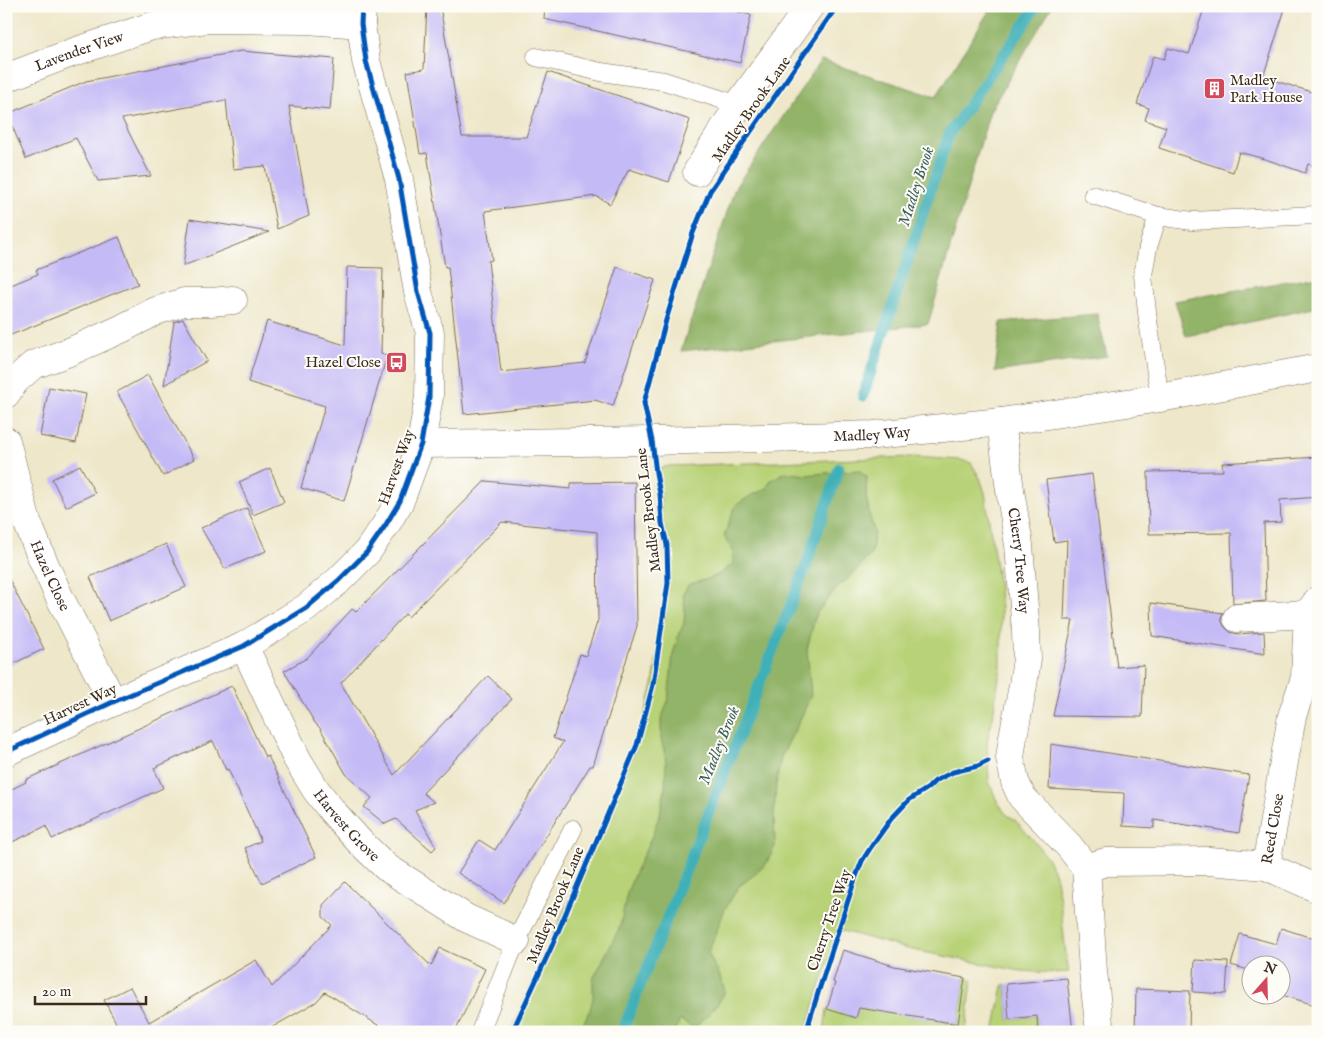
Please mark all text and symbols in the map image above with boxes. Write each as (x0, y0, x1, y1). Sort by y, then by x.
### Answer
street label: Lavender View (32, 27, 127, 76)
street label: Madley Brook Lane (708, 53, 795, 166)
place label: Madley Park House (1230, 71, 1303, 107)
building icon: Madley Park House (1202, 77, 1226, 101)
water label: Madley Brook (895, 144, 939, 229)
bus stop icon: Hazel Close (385, 350, 409, 374)
place label: Hazel Close (305, 353, 381, 372)
street label: Madley Way (833, 422, 912, 446)
street label: Harvest Way (374, 426, 419, 508)
street label: Madley Brook Lane (631, 447, 666, 573)
street label: Cherry Tree Way (1003, 506, 1034, 615)
street label: Hazel Close (26, 538, 74, 614)
street label: Harvest Way (40, 679, 121, 730)
water label: Madley Brook (695, 703, 745, 788)
street label: Harvest Grove (309, 786, 384, 866)
street label: Reed Close (1258, 792, 1288, 866)
street label: Madley Brook Lane (522, 844, 589, 966)
street label: Cherry Tree Way (803, 866, 856, 974)
north arrow (1242, 956, 1292, 1006)
text: N (1260, 958, 1279, 979)
scale bar (35, 973, 146, 1005)
text: 20 m (42, 982, 72, 1001)

